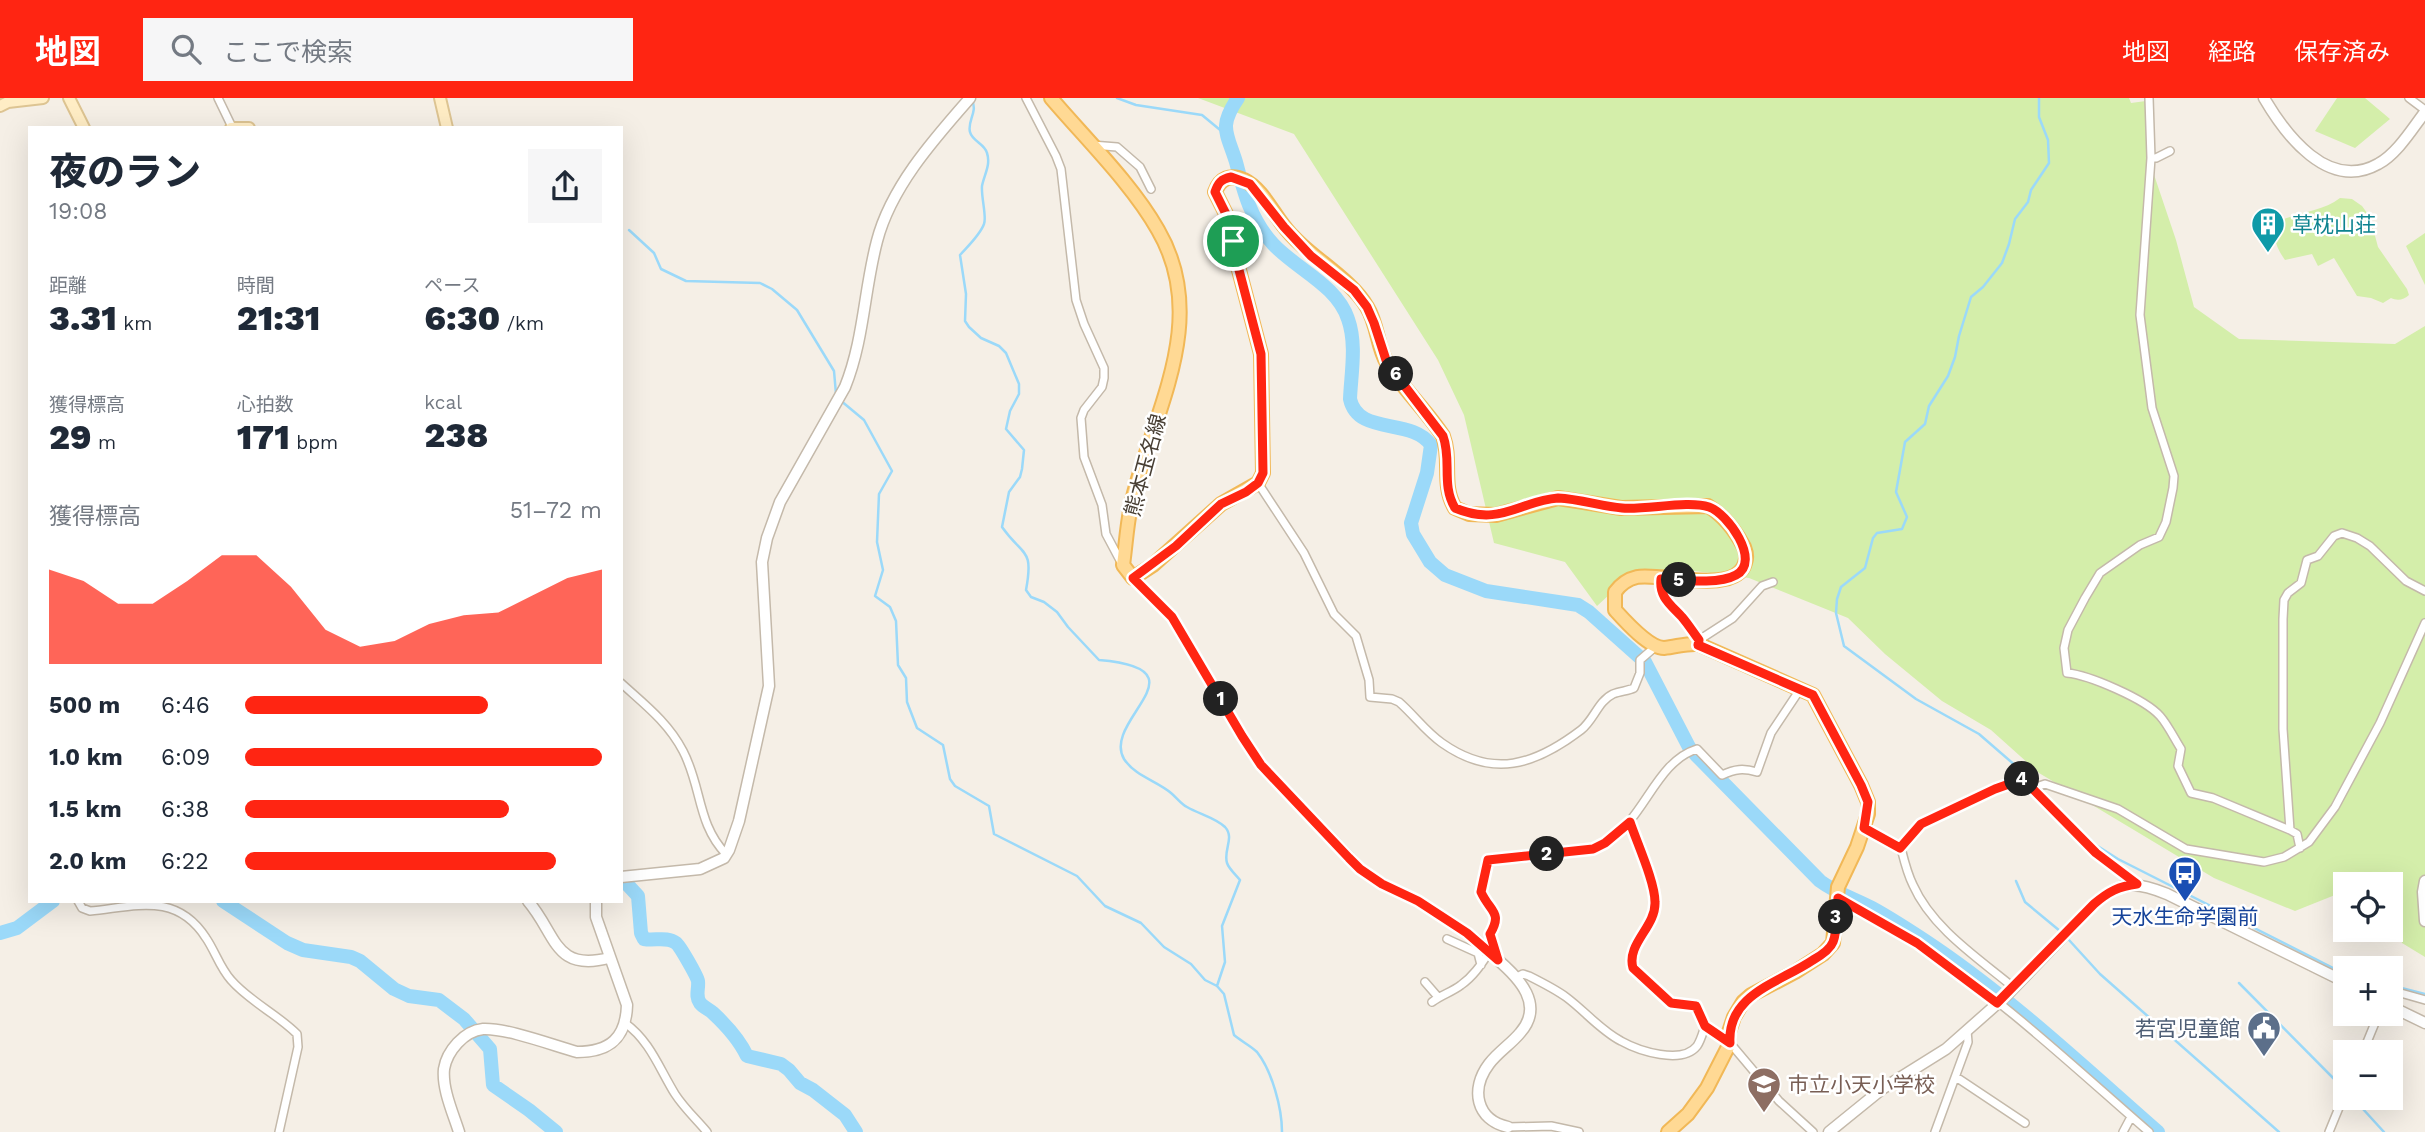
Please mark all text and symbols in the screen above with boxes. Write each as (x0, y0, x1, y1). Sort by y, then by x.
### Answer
search box (143, 18, 633, 81)
icon: search (167, 30, 205, 68)
text: 地図 (35, 32, 101, 71)
text: ここで検索 (223, 37, 353, 67)
text: 地図 (2122, 38, 2170, 66)
text: 経路 (2208, 38, 2256, 66)
text: 保存済み (2294, 38, 2390, 66)
button: share (528, 149, 602, 223)
text: 夜のラン (49, 150, 201, 194)
text: 19:08 (49, 198, 107, 225)
building icon: 草枕山荘 (2249, 205, 2287, 254)
pin (1203, 211, 1263, 271)
place label: 草枕山荘 (2292, 212, 2376, 237)
icon: arrive (1214, 222, 1252, 260)
text: 距離 (49, 274, 87, 297)
text: 時間 (237, 274, 275, 297)
text: ペース (424, 274, 480, 297)
text: 3.31 (49, 297, 117, 339)
text: 21:31 (237, 297, 320, 339)
text: 6:30 (424, 297, 500, 339)
text: km (117, 312, 152, 335)
text: /km (500, 312, 544, 335)
pin: 6 (1378, 356, 1414, 392)
text: 6 (1390, 362, 1401, 385)
text: kcal (424, 391, 462, 414)
text: 獲得標高 (49, 393, 125, 416)
text: 心拍数 (237, 393, 294, 416)
street label: 熊本玉名線 (1119, 411, 1171, 519)
text: 238 (424, 414, 488, 456)
text: 29 (49, 416, 92, 458)
text: 171 (237, 416, 290, 458)
text: m (92, 431, 116, 454)
text: bpm (290, 431, 338, 454)
text: 51–72 m (510, 497, 602, 524)
text: 獲得標高 (49, 503, 141, 530)
pin: 5 (1662, 562, 1696, 598)
text: 5 (1673, 568, 1684, 591)
pin: 1 (1204, 682, 1238, 716)
text: 1 (1216, 687, 1225, 710)
text: 500 m (49, 692, 120, 719)
text: 6:46 (161, 692, 210, 719)
text: 1.0 km (49, 744, 123, 771)
text: 6:09 (161, 744, 210, 771)
pin: 4 (2004, 762, 2039, 796)
text: 4 (2015, 767, 2028, 790)
text: 1.5 km (49, 796, 122, 823)
text: 6:38 (161, 796, 209, 823)
pin: 2 (1530, 836, 1564, 872)
text: 2 (1541, 842, 1552, 865)
text: 2.0 km (49, 848, 127, 875)
text: 6:22 (161, 848, 209, 875)
bus stop icon: 天水生命学園前 (2166, 854, 2204, 903)
map controls (2333, 872, 2403, 1110)
button: locate (2333, 872, 2403, 942)
pin: 3 (1818, 900, 1854, 934)
place label: 天水生命学園前 (2112, 904, 2259, 929)
text: 3 (1830, 905, 1841, 928)
button: + (2333, 956, 2403, 1026)
public building icon: 若宮児童館 (2245, 1009, 2283, 1058)
place label: 若宮児童館 (2135, 1016, 2240, 1041)
button: − (2333, 1040, 2403, 1110)
school or university icon: 市立小天小学校 (1745, 1065, 1783, 1114)
place label: 市立小天小学校 (1788, 1072, 1935, 1097)

